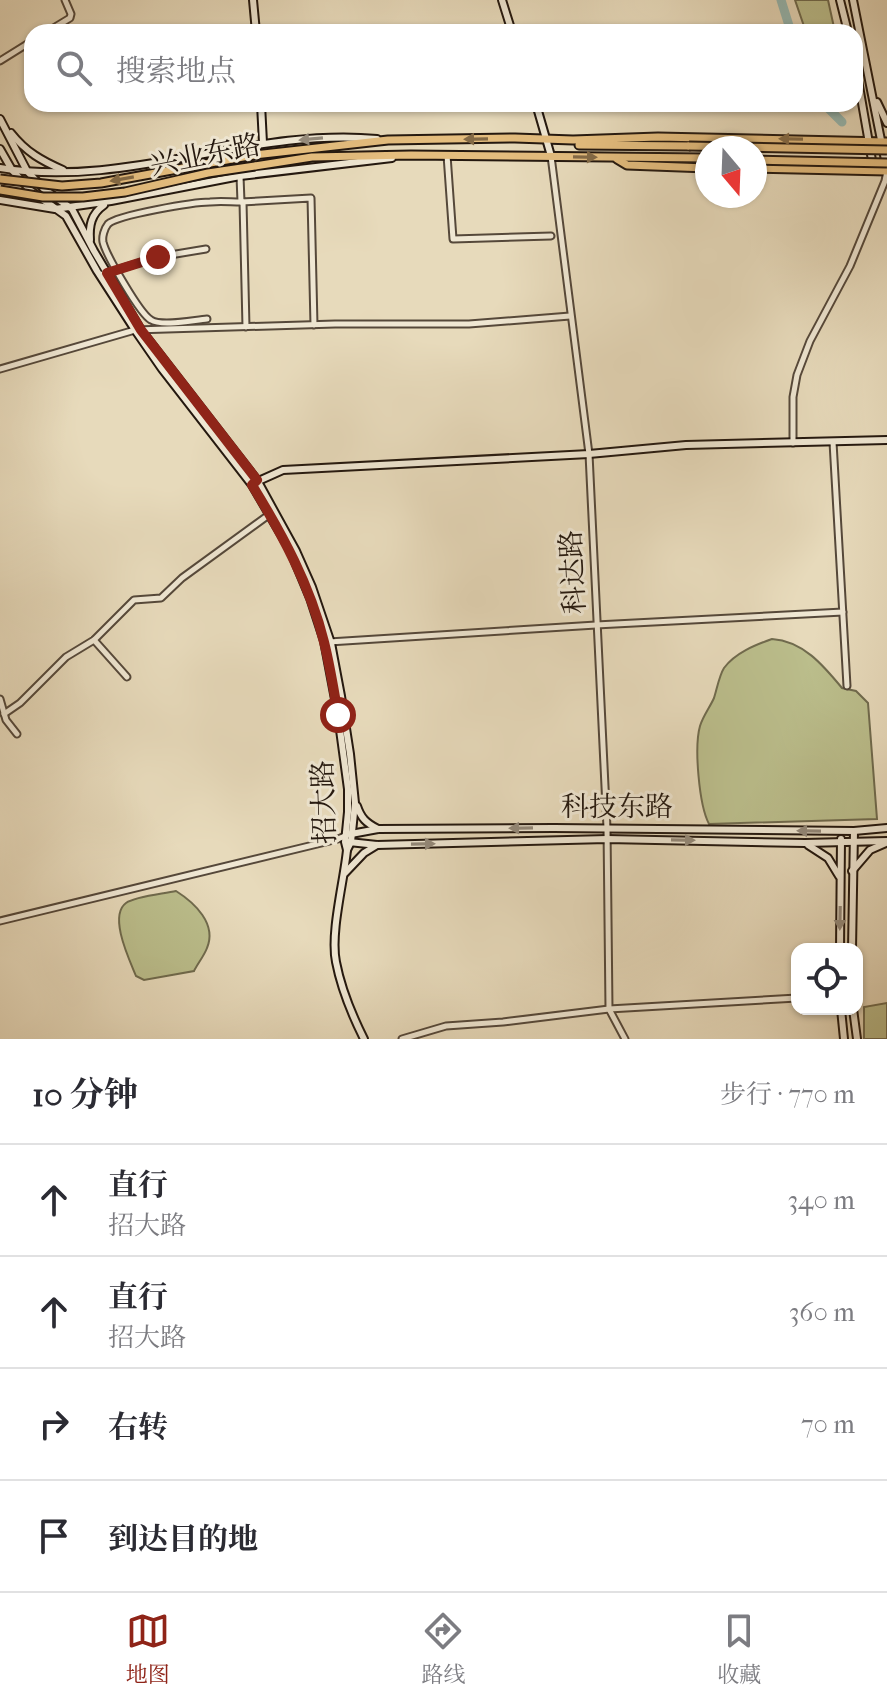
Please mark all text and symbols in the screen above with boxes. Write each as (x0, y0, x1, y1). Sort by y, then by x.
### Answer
search box (24, 24, 863, 112)
icon: search (52, 46, 96, 90)
text: 搜索地点 (116, 54, 236, 89)
street label: 兴业东路 (147, 128, 263, 181)
one-way arrow (778, 132, 803, 145)
one-way arrow (298, 133, 323, 146)
one-way arrow (463, 133, 488, 145)
north arrow (695, 136, 767, 208)
one-way arrow (573, 150, 598, 163)
one-way arrow (110, 174, 135, 186)
route end (140, 239, 176, 275)
street label: 科达路 (554, 529, 591, 615)
route start (320, 697, 356, 733)
street label: 招大路 (306, 759, 341, 845)
street label: 科技东路 (561, 790, 673, 823)
one-way arrow (508, 822, 533, 834)
one-way arrow (796, 824, 821, 837)
one-way arrow (671, 834, 696, 847)
one-way arrow (411, 837, 436, 850)
one-way arrow (834, 906, 846, 931)
map controls (791, 943, 863, 1015)
button: locate (791, 943, 863, 1015)
text: 10 分钟 (32, 1075, 138, 1115)
text: 步行 · 770 m (720, 1079, 855, 1110)
text: 直行 (108, 1168, 168, 1203)
icon: ahead (32, 1178, 76, 1222)
text: 340 m (787, 1185, 855, 1216)
text: 招大路 (108, 1210, 186, 1241)
text: 直行 (108, 1280, 168, 1315)
icon: ahead (32, 1290, 76, 1334)
text: 360 m (789, 1297, 855, 1328)
text: 招大路 (108, 1322, 186, 1353)
icon: right (32, 1402, 76, 1446)
text: 70 m (801, 1409, 855, 1440)
text: 右转 (108, 1410, 168, 1445)
icon: arrive (32, 1514, 76, 1558)
text: 到达目的地 (108, 1522, 258, 1557)
tab: 地图 (126, 1609, 170, 1688)
tab: 路线 (421, 1609, 465, 1688)
tab: 收藏 (717, 1609, 761, 1688)

